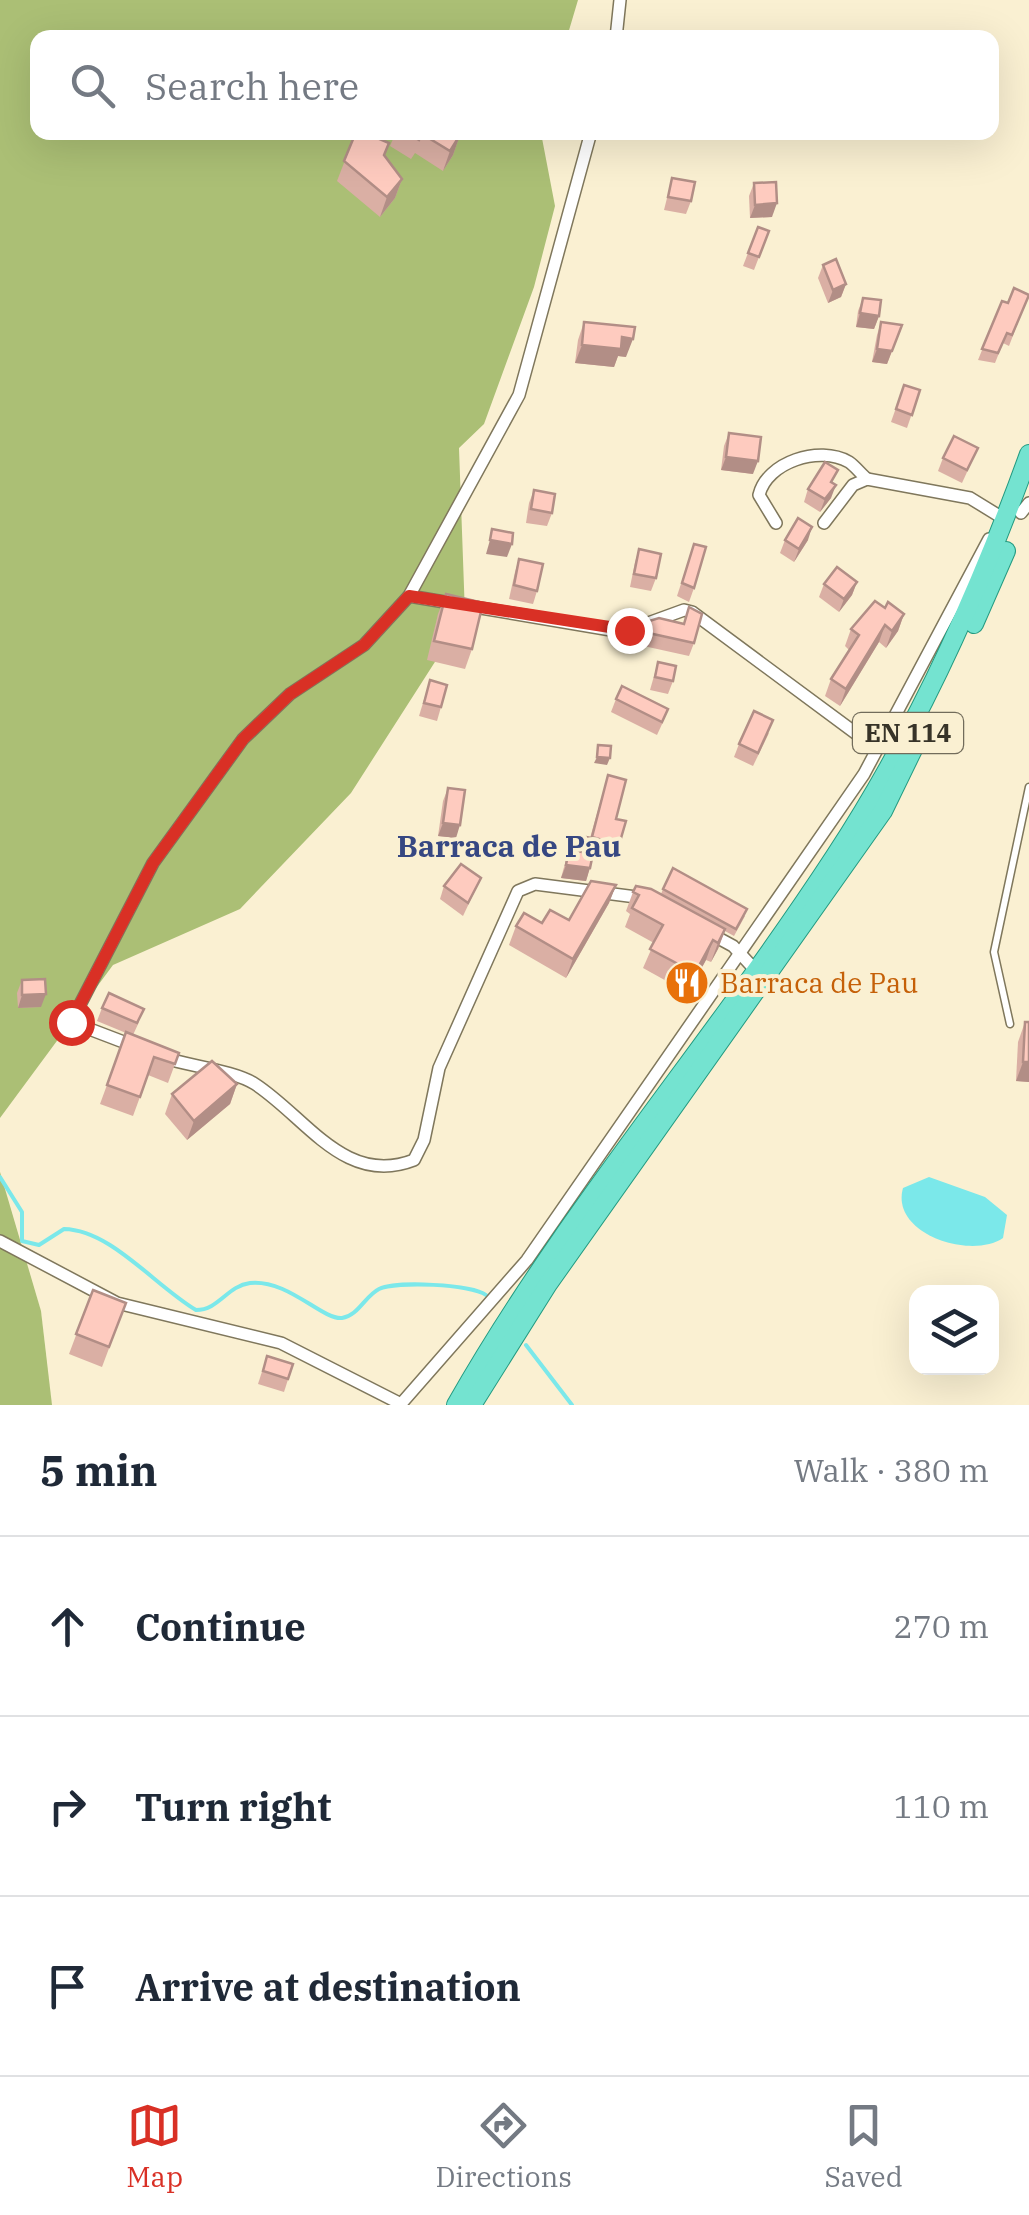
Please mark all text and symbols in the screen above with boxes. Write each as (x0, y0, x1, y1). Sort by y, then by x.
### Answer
search box (30, 30, 999, 140)
icon: search (65, 58, 120, 113)
text: Search here (145, 61, 359, 110)
route end (607, 608, 653, 654)
road number: EN 114 (853, 713, 963, 753)
district label: Barraca de Pau (397, 826, 621, 865)
restaurant icon: Barraca de Pau (664, 960, 710, 1006)
place label: Barraca de Pau (720, 964, 918, 1001)
route start (49, 1000, 95, 1046)
map controls (909, 1285, 999, 1375)
button: layers (909, 1285, 999, 1375)
text: 5 min (40, 1443, 158, 1498)
text: Walk · 380 m (793, 1449, 989, 1491)
icon: ahead (40, 1599, 95, 1654)
text: Continue (135, 1602, 306, 1651)
text: 270 m (893, 1605, 989, 1647)
icon: right (40, 1779, 95, 1834)
text: Turn right (135, 1782, 331, 1831)
text: 110 m (893, 1785, 989, 1827)
icon: arrive (40, 1959, 95, 2014)
text: Arrive at destination (135, 1962, 521, 2011)
tab: Map (126, 2098, 183, 2195)
tab: Directions (435, 2098, 572, 2195)
tab: Saved (824, 2098, 903, 2195)

